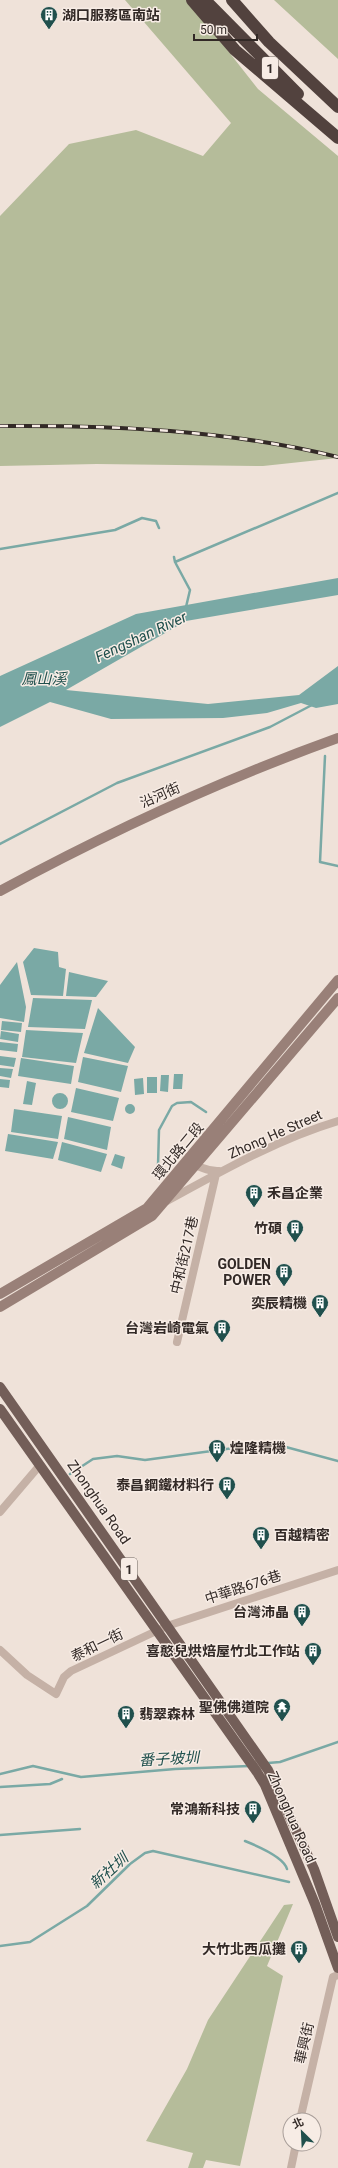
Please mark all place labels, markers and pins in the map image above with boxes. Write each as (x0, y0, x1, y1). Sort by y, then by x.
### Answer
building icon: 湖口服務區南站 (39, 5, 59, 30)
place label: 湖口服務區南站 (62, 7, 160, 23)
building icon: 禾昌企業 (244, 1183, 264, 1208)
place label: 禾昌企業 (267, 1185, 323, 1201)
building icon: 竹碩 (285, 1218, 305, 1243)
place label: 竹碩 (254, 1220, 282, 1236)
place label: GOLDEN POWER (217, 1256, 271, 1288)
building icon: GOLDEN POWER (274, 1262, 294, 1287)
building icon: 奕辰精機 (310, 1293, 330, 1318)
place label: 奕辰精機 (251, 1295, 307, 1311)
building icon: 台灣岩崎電氣 (212, 1318, 232, 1343)
place label: 台灣岩崎電氣 (125, 1320, 209, 1336)
building icon: 煌隆精機 (207, 1438, 227, 1463)
place label: 煌隆精機 (230, 1440, 286, 1456)
building icon: 泰昌鋼鐵材料行 (217, 1475, 237, 1500)
place label: 泰昌鋼鐵材料行 (116, 1477, 214, 1493)
building icon: 百越精密 (251, 1525, 271, 1550)
place label: 百越精密 (274, 1527, 330, 1543)
building icon: 台灣沛晶 (292, 1602, 312, 1627)
place label: 台灣沛晶 (233, 1604, 289, 1620)
building icon: 喜憨兒烘焙屋竹北工作站 (303, 1641, 323, 1666)
place label: 喜憨兒烘焙屋竹北工作站 (146, 1643, 300, 1659)
temple icon: 聖佛佛道院 (272, 1697, 292, 1722)
place label: 聖佛佛道院 (199, 1699, 269, 1715)
building icon: 翡翠森林 (116, 1704, 136, 1729)
place label: 翡翠森林 (139, 1706, 195, 1722)
building icon: 常鴻新科技 (243, 1799, 263, 1824)
place label: 常鴻新科技 (170, 1801, 240, 1817)
building icon: 大竹北西瓜攤 (289, 1939, 309, 1964)
place label: 大竹北西瓜攤 (202, 1941, 286, 1957)

